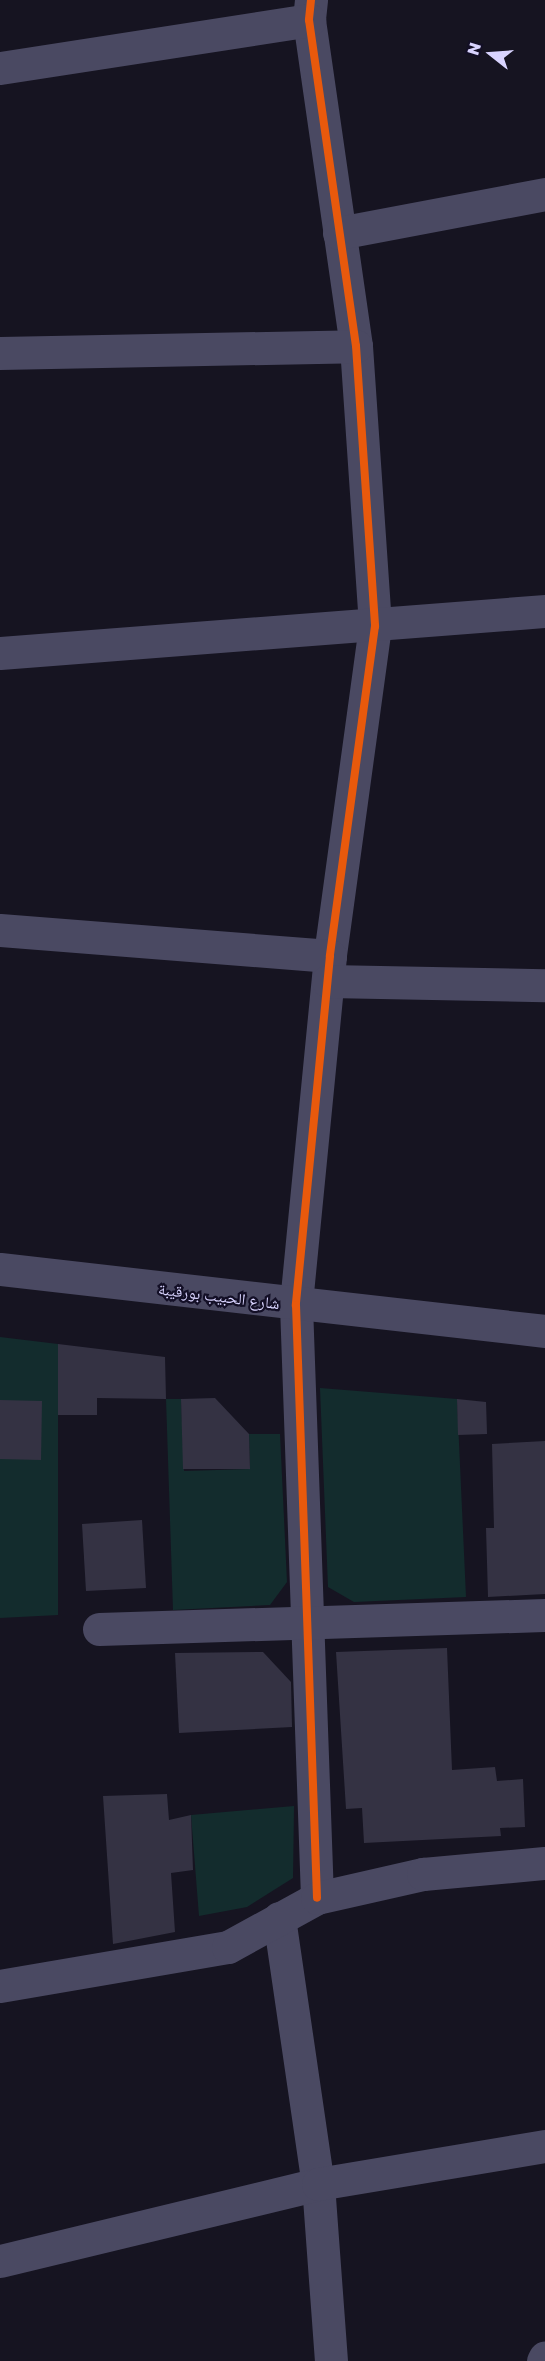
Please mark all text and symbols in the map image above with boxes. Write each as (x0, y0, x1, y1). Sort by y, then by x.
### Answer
north arrow (461, 24, 521, 84)
text: N (462, 40, 485, 57)
street label: شارع الحبيب بورقيبة (157, 1279, 281, 1313)

